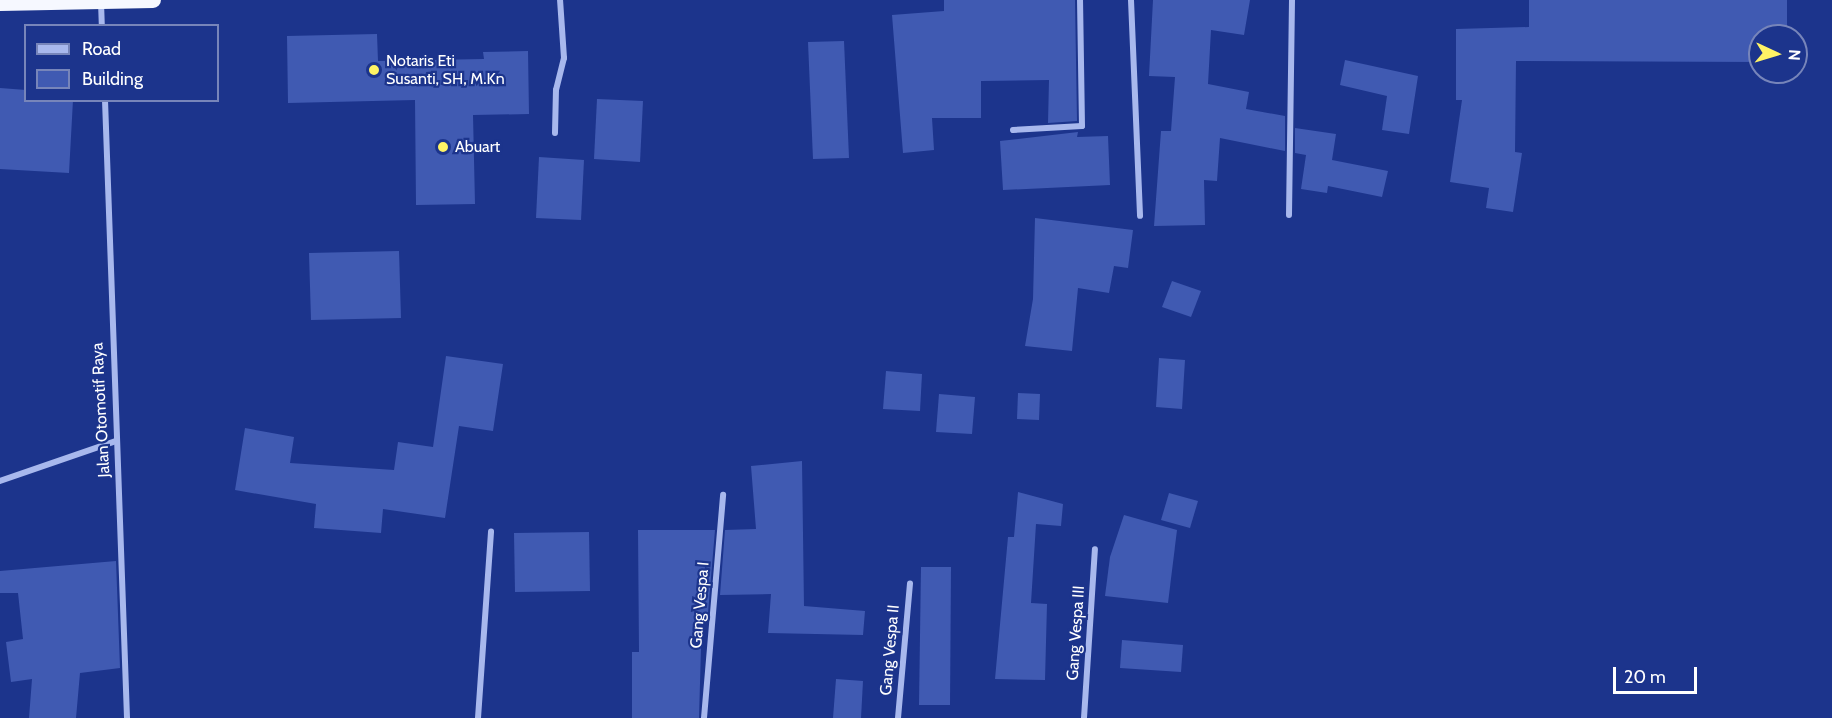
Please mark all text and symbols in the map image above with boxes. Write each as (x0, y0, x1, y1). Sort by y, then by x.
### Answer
legend (24, 24, 219, 102)
north arrow (1748, 24, 1808, 84)
text: Road (82, 38, 121, 60)
text: N (1785, 49, 1804, 61)
place label: Notaris Eti Susanti, SH, M.Kn (386, 51, 505, 89)
marker: Notaris Eti Susanti, SH, M.Kn (367, 63, 381, 77)
text: Building (82, 68, 143, 90)
place label: Abuart (455, 137, 500, 157)
marker: Abuart (436, 140, 450, 154)
street label: Jalan Otomotif Raya (88, 342, 114, 478)
street label: Gang Vespa I (687, 561, 713, 649)
street label: Gang Vespa III (1063, 585, 1089, 681)
street label: Gang Vespa II (876, 604, 904, 696)
scale bar (1616, 655, 1700, 693)
text: 20 m (1624, 666, 1666, 688)

